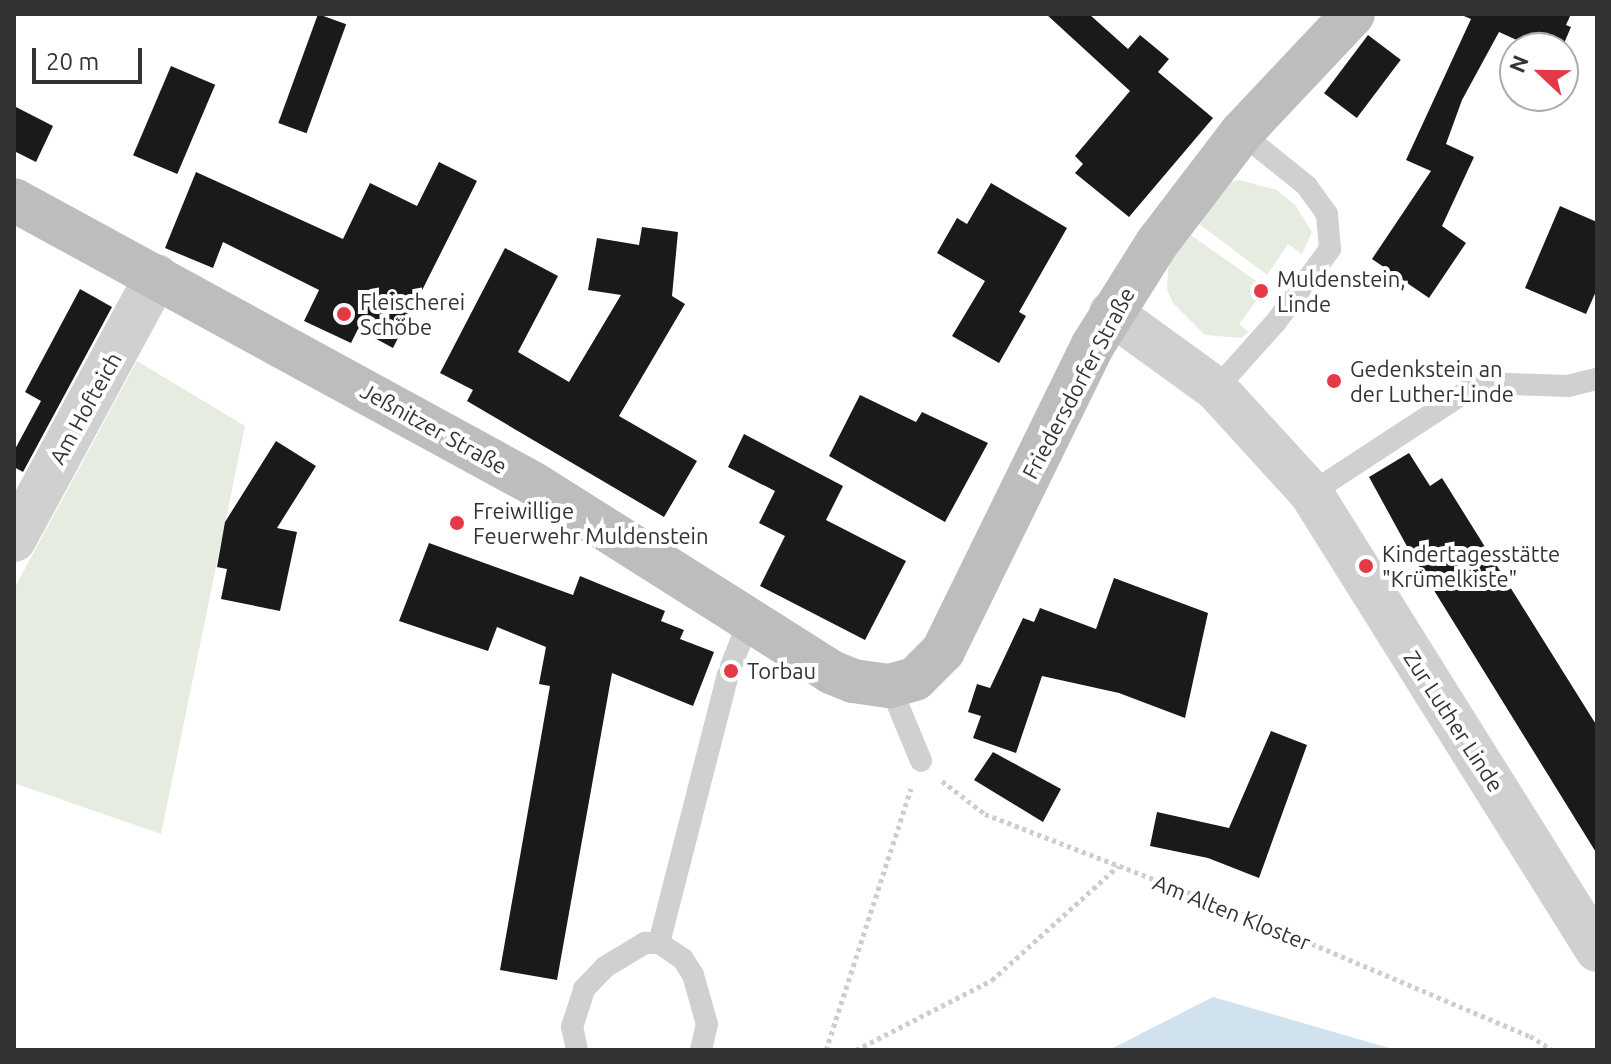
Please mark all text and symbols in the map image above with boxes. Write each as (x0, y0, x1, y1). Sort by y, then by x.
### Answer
scale bar (36, 32, 146, 82)
north arrow (1499, 32, 1579, 112)
text: 20 m (46, 48, 99, 75)
text: N (1503, 51, 1533, 76)
place label: Muldenstein, Linde (1277, 265, 1406, 316)
marker: Muldenstein, Linde (1252, 282, 1270, 300)
street label: Friedersdorfer Straße (1016, 283, 1140, 483)
place label: Fleischerei Schöbe (360, 288, 465, 340)
marker: Fleischerei Schöbe (335, 305, 353, 323)
street label: Am Hofteich (43, 347, 127, 469)
place label: Gedenkstein an der Luther-Linde (1350, 355, 1514, 406)
marker: Gedenkstein an der Luther-Linde (1325, 372, 1343, 390)
street label: Jeßnitzer Straße (356, 377, 512, 479)
place label: Freiwillige Feuerwehr Muldenstein (473, 497, 709, 548)
marker: Freiwillige Feuerwehr Muldenstein (448, 514, 466, 532)
place label: Kindertagesstätte "Krümelkiste" (1382, 540, 1560, 592)
marker: Kindertagesstätte "Krümelkiste" (1357, 557, 1375, 575)
street label: Zur Luther Linde (1399, 646, 1509, 796)
place label: Torbau (747, 658, 816, 684)
marker: Torbau (722, 662, 740, 680)
street label: Am Alten Kloster (1149, 868, 1315, 956)

